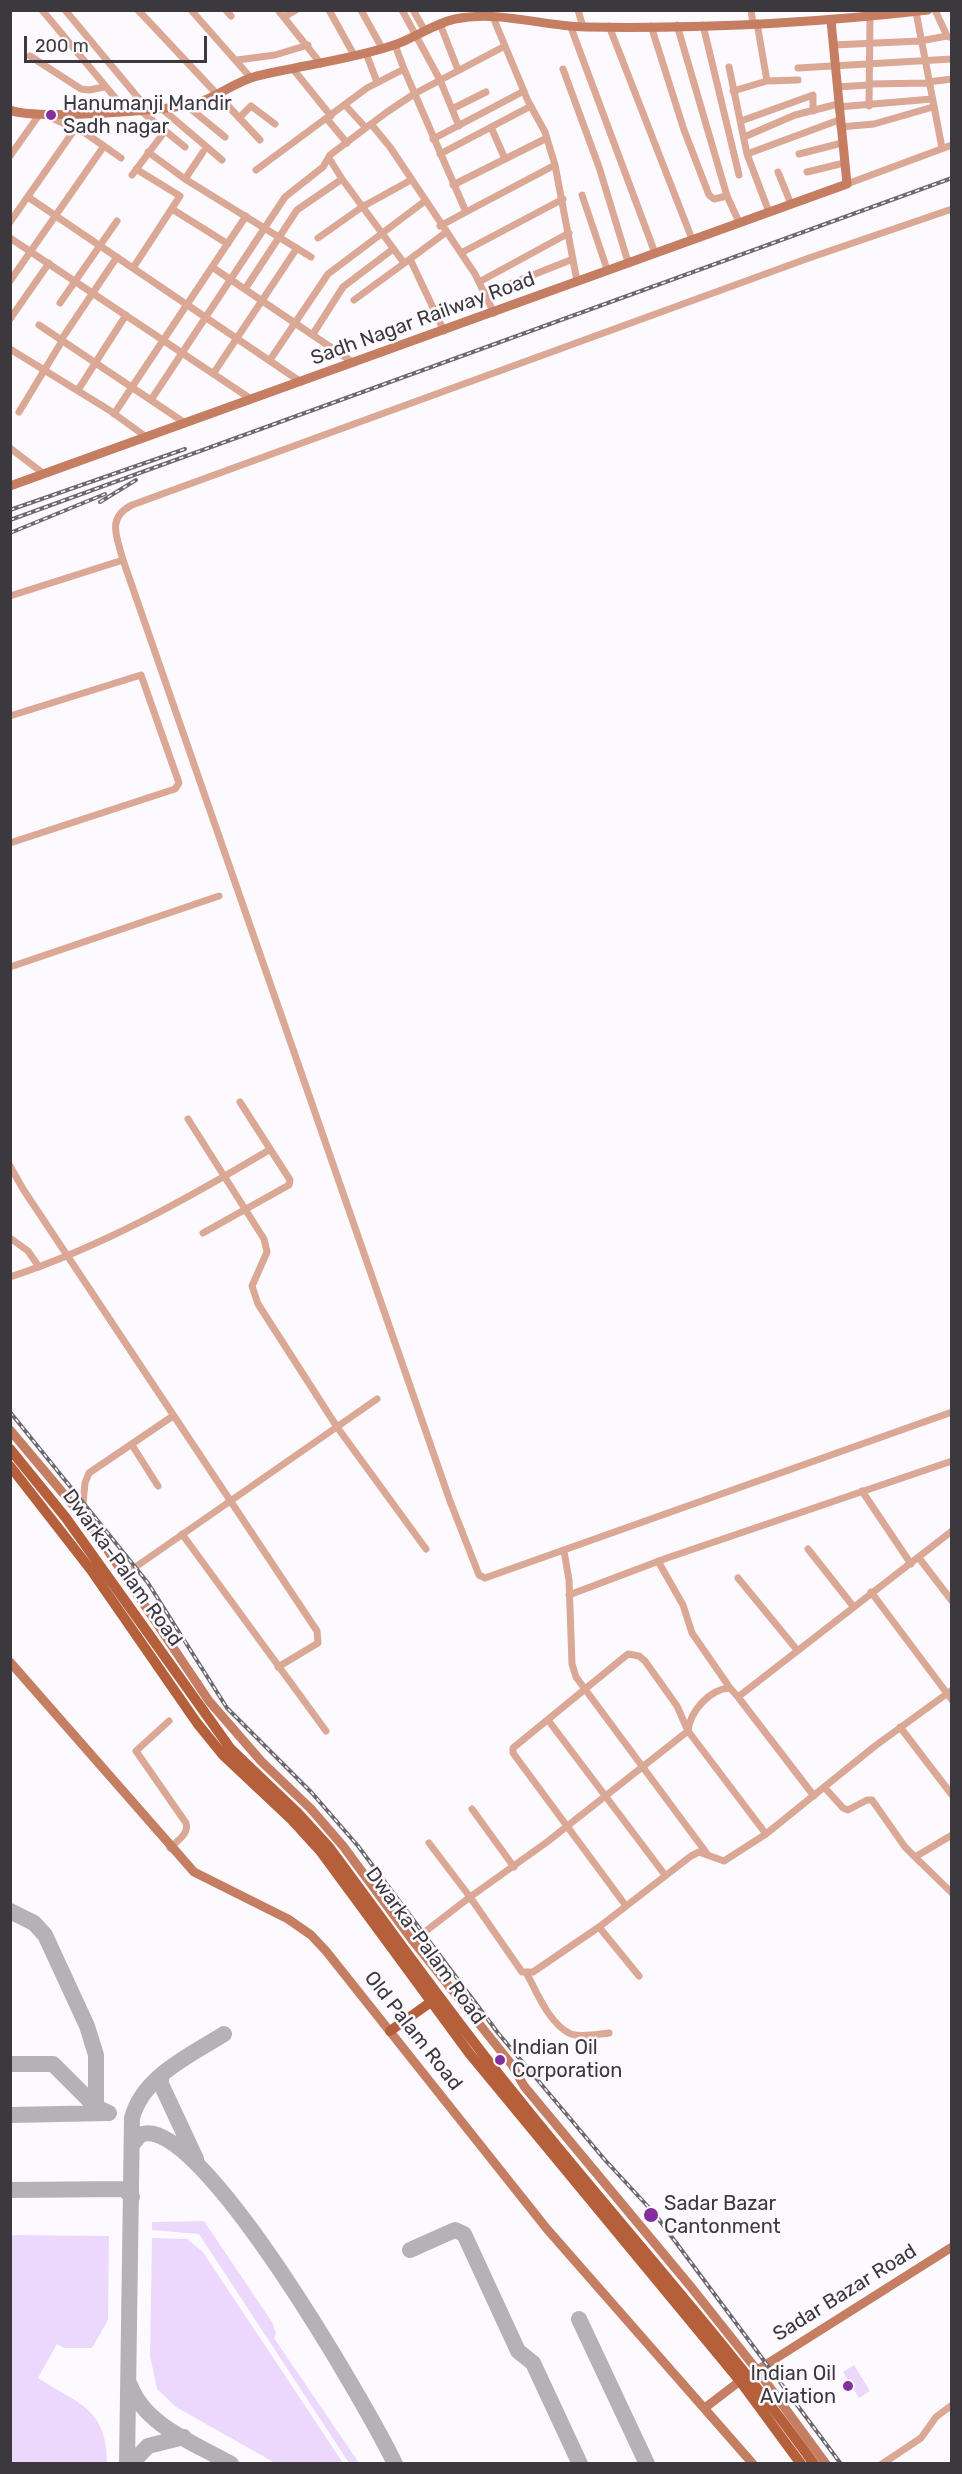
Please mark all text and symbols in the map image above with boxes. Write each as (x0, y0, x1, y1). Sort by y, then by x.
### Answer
scale bar (27, 24, 210, 62)
text: 200 m (35, 35, 89, 57)
place label: Hanumanji Mandir Sadh nagar (63, 92, 232, 139)
marker: Hanumanji Mandir Sadh nagar (44, 108, 58, 122)
street label: Sadh Nagar Railway Road (308, 267, 538, 371)
street label: Dwarka-Palam Road (57, 1485, 187, 1651)
street label: Dwarka-Palam Road (360, 1863, 490, 2029)
street label: Old Palam Road (359, 1967, 467, 2095)
place label: Indian Oil Corporation (512, 2036, 622, 2083)
marker: Indian Oil Corporation (493, 2053, 507, 2067)
place label: Sadar Bazar Cantonment (664, 2192, 781, 2239)
marker: Sadar Bazar Cantonment (642, 2206, 660, 2224)
street label: Sadar Bazar Road (769, 2239, 921, 2347)
place label: Indian Oil Aviation (750, 2362, 836, 2409)
marker: Indian Oil Aviation (841, 2379, 855, 2393)

